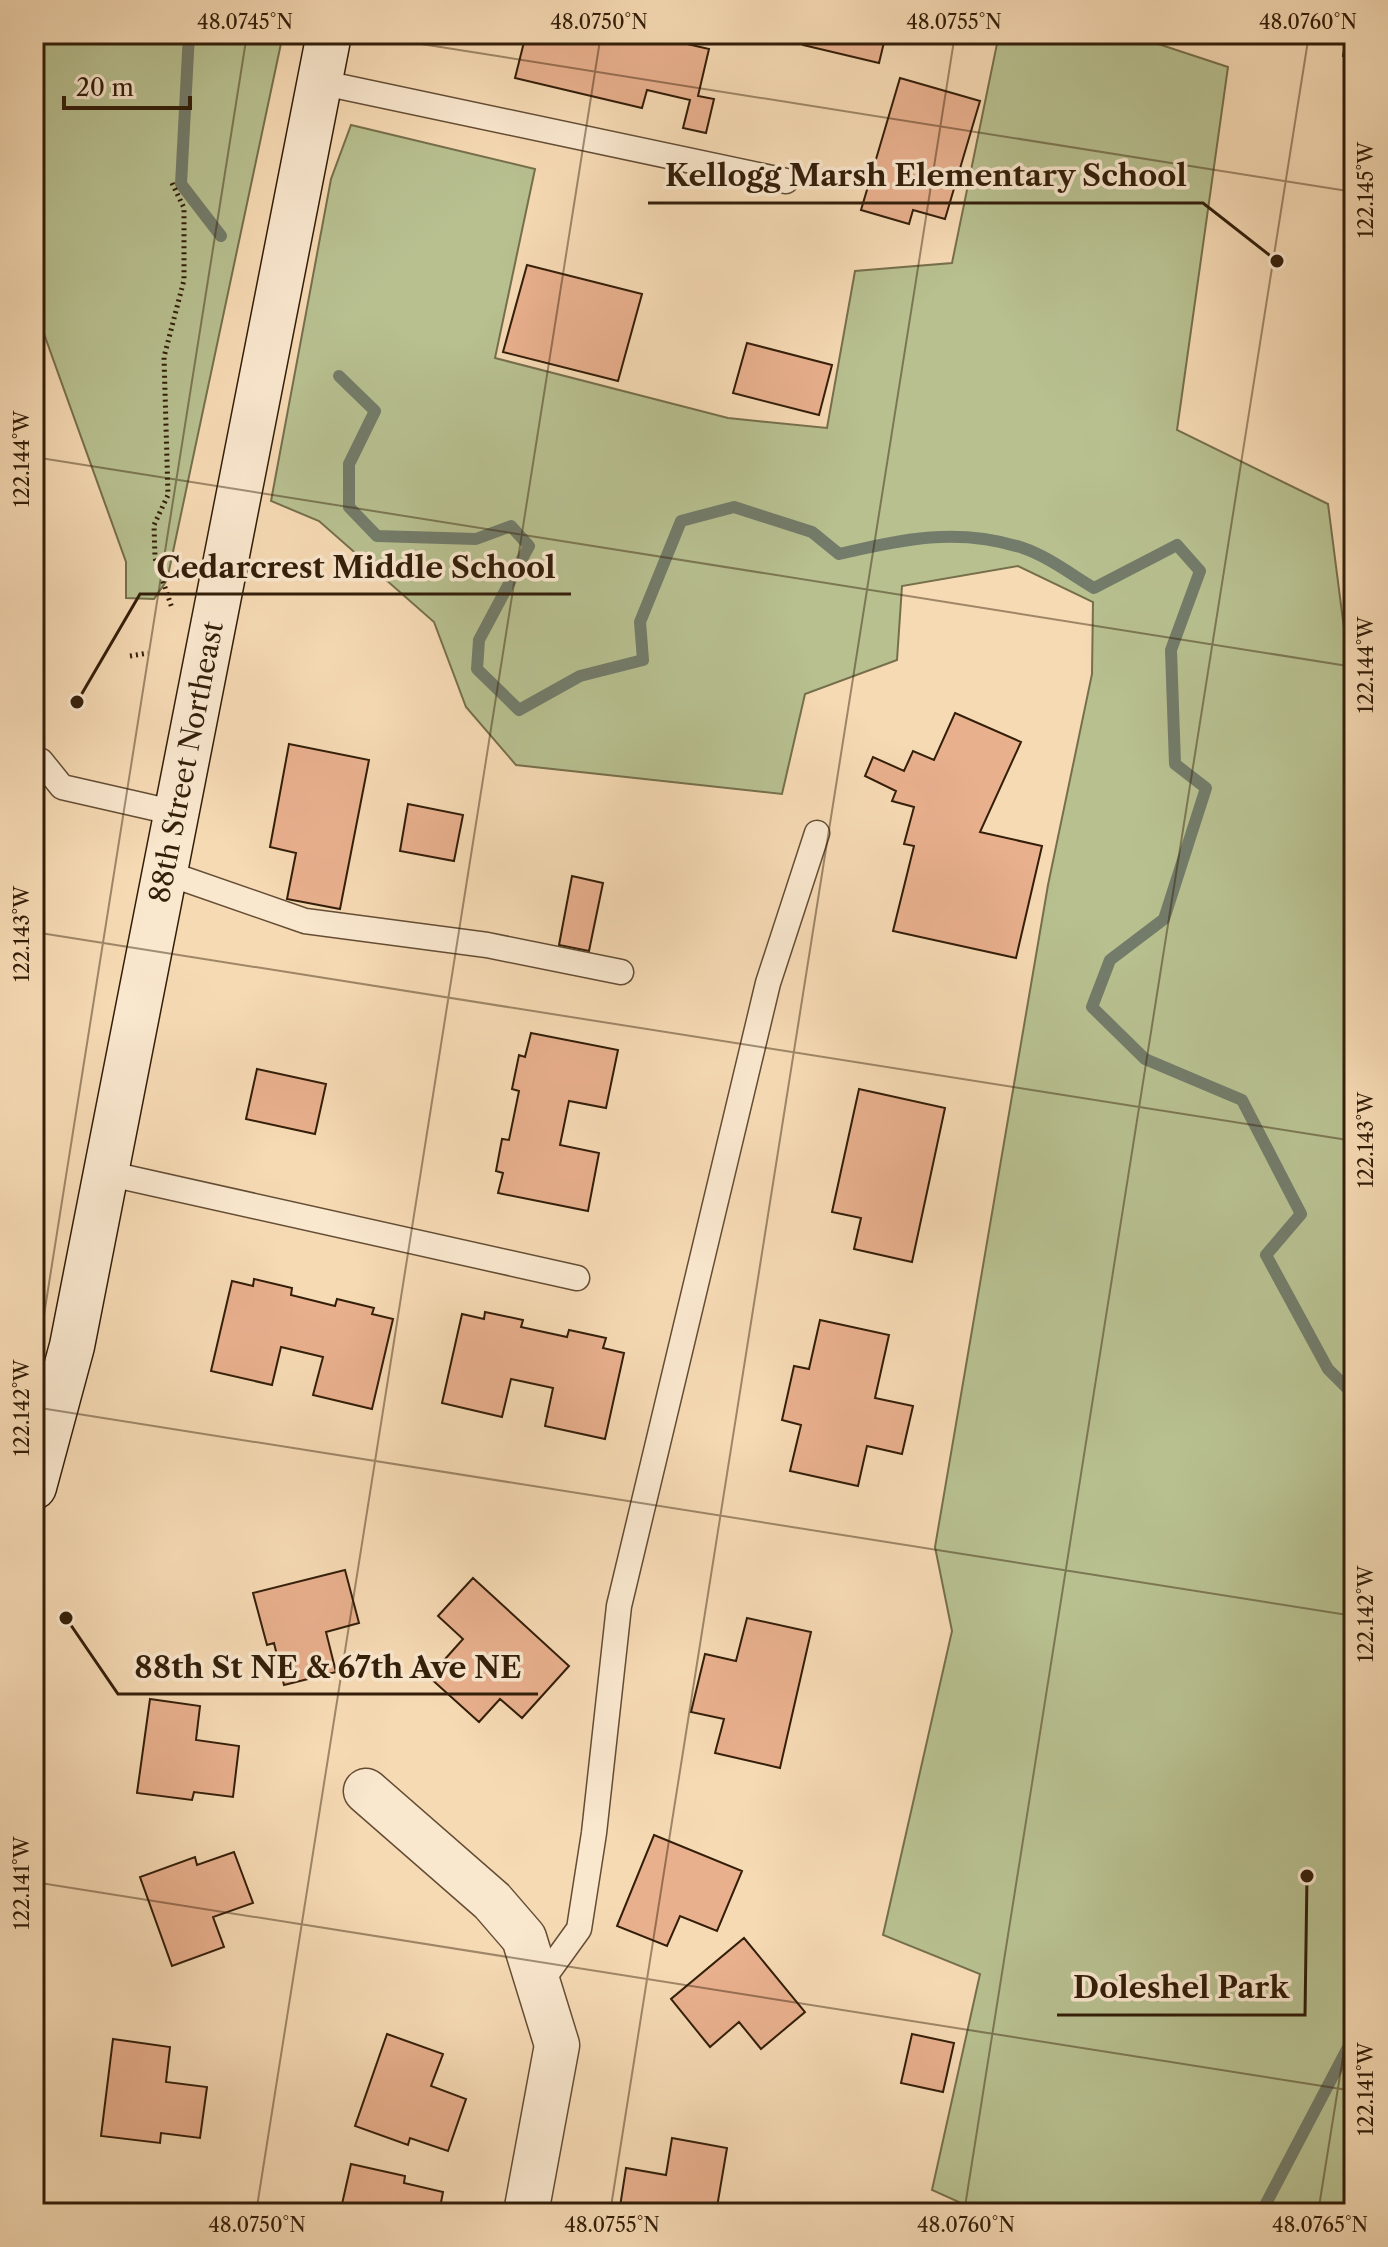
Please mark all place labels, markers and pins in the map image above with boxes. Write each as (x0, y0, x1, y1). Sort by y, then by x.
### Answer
callout: Kellogg Marsh Elementary School (648, 149, 1203, 203)
callout: Cedarcrest Middle School (140, 540, 571, 594)
callout: 88th St NE & 67th Ave NE (118, 1640, 538, 1694)
callout: Doleshel Park (1057, 1961, 1305, 2015)

